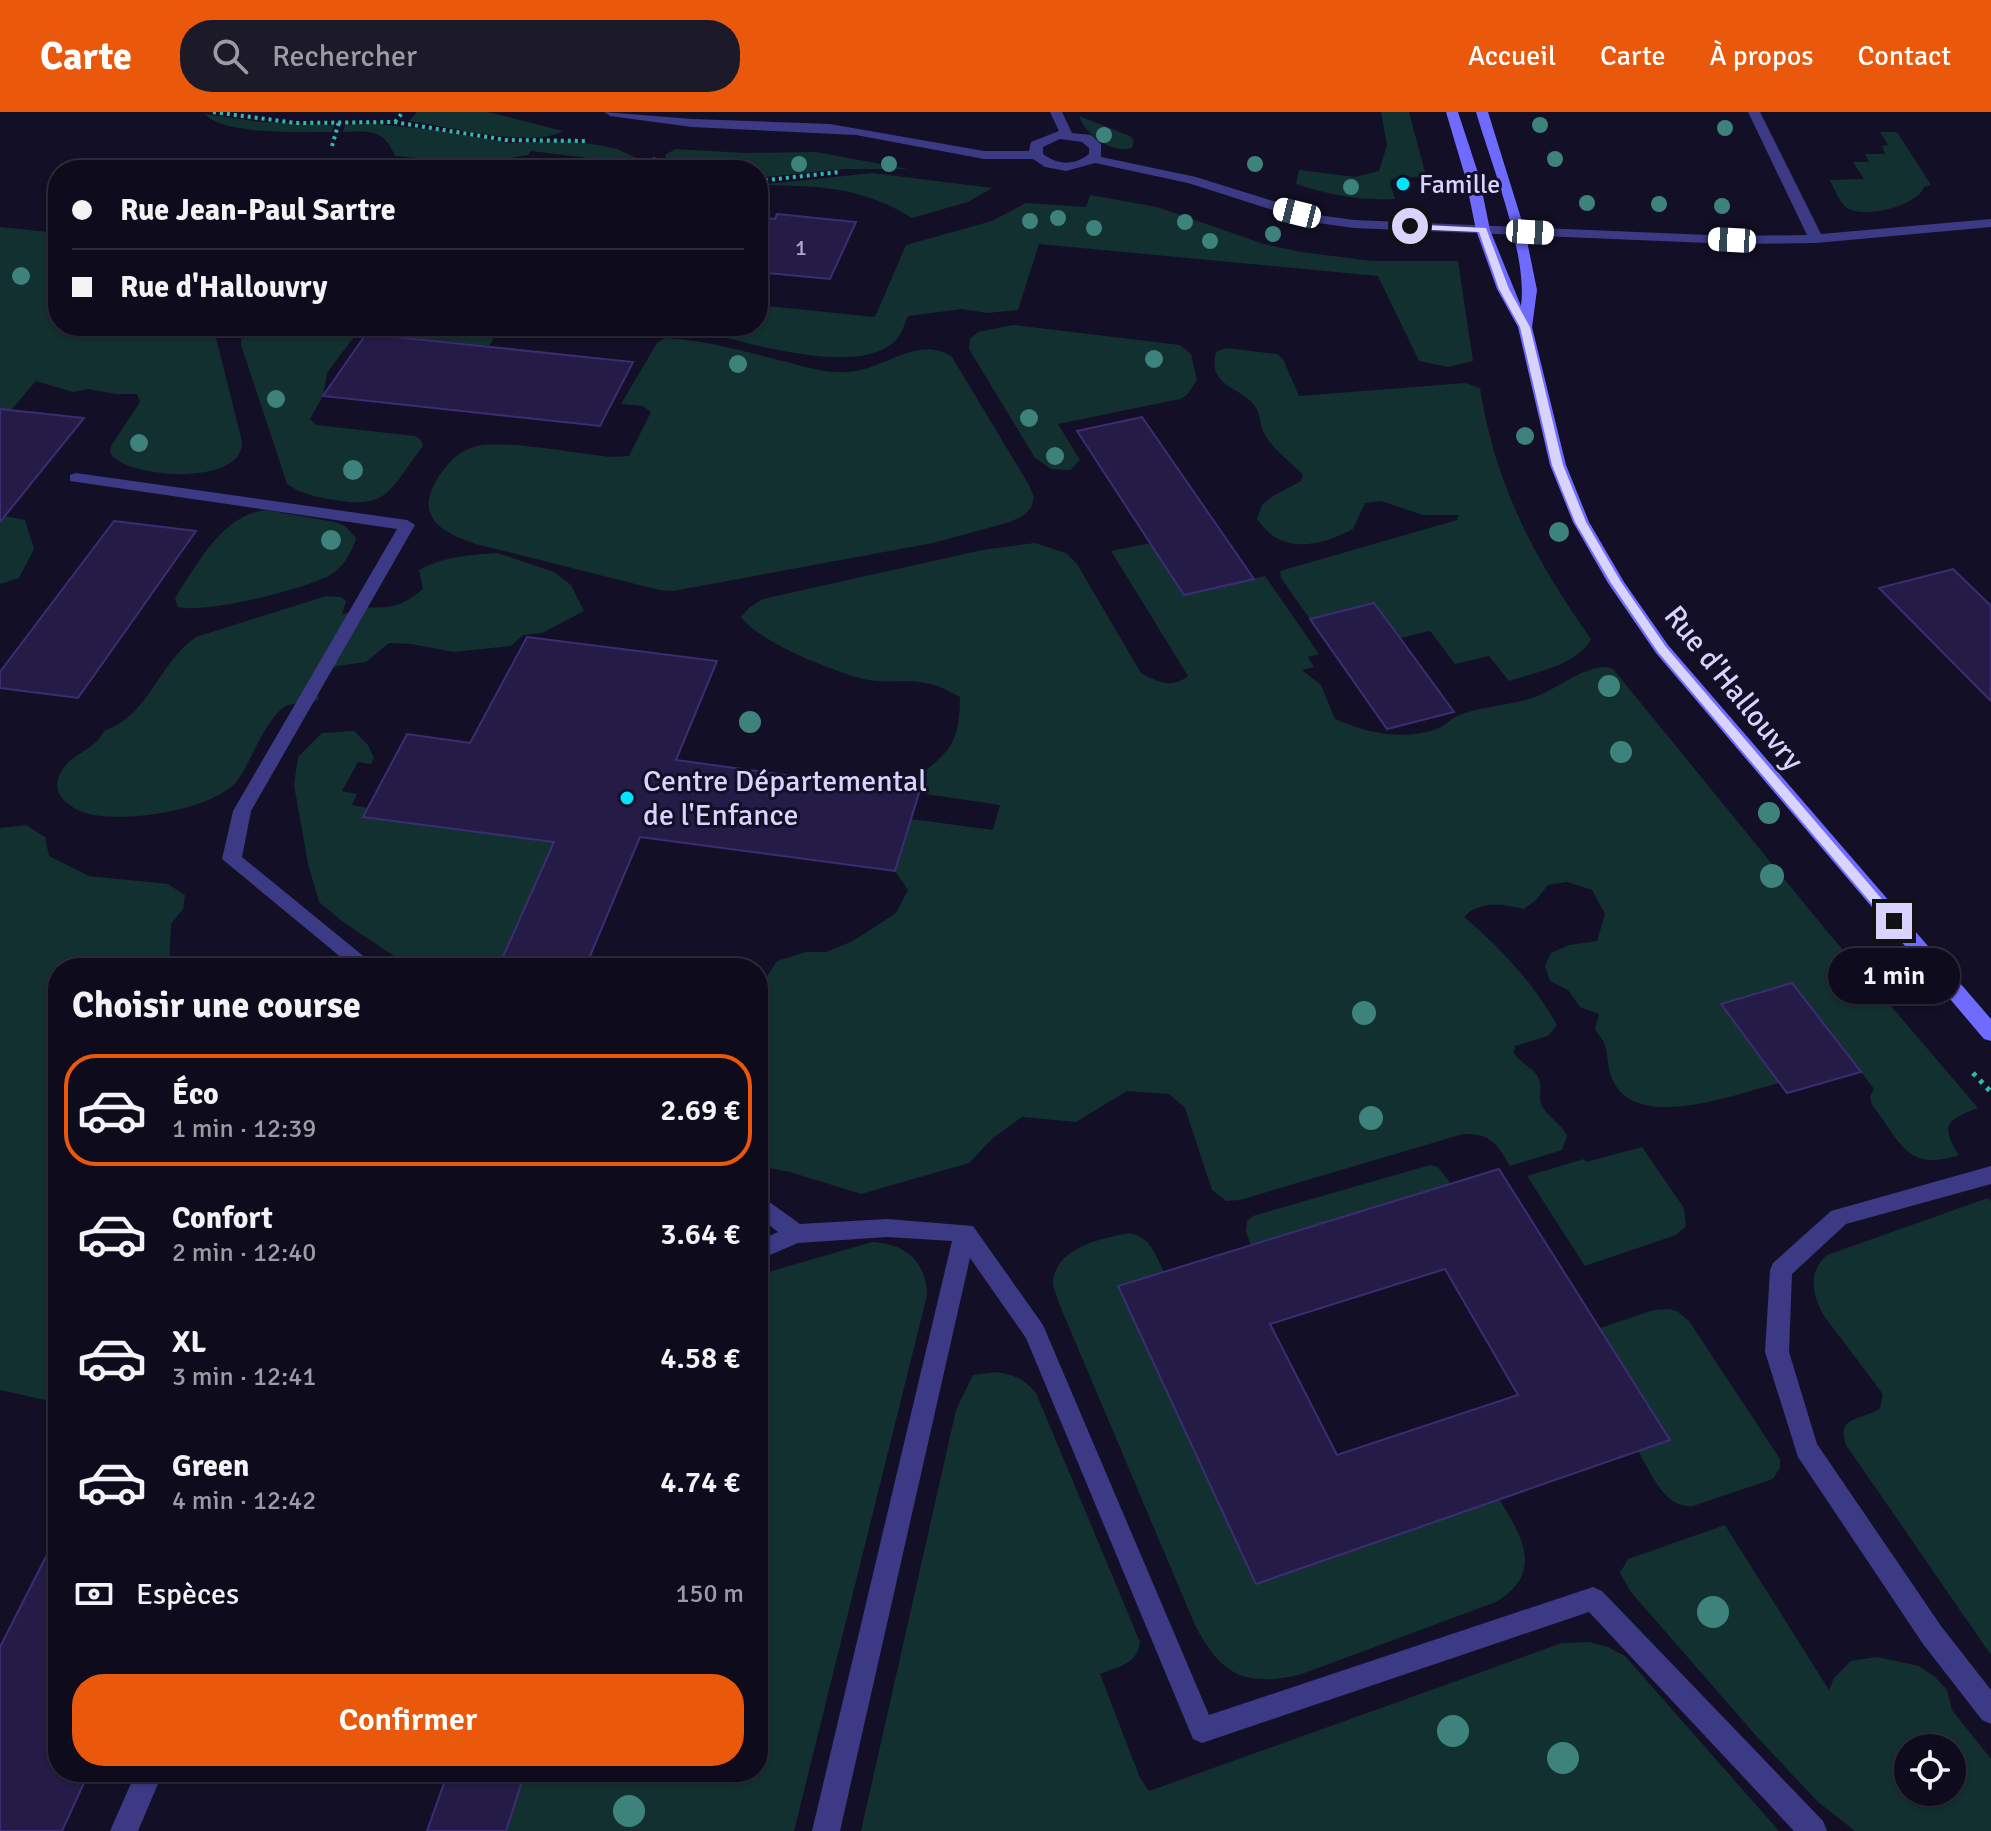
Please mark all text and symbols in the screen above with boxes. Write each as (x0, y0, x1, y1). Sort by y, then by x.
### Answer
search box (180, 20, 740, 92)
text: Carte (40, 33, 132, 80)
icon: search (208, 34, 252, 78)
text: Rechercher (272, 38, 417, 75)
text: Accueil (1468, 39, 1556, 73)
text: Carte (1600, 39, 1665, 73)
text: À propos (1709, 39, 1814, 73)
text: Contact (1858, 39, 1951, 73)
place label: Famille (1419, 169, 1500, 201)
marker: Famille (1394, 175, 1412, 193)
text: Rue Jean-Paul Sartre (120, 192, 396, 229)
car (1271, 196, 1323, 230)
route start (1392, 208, 1428, 244)
car (1505, 219, 1555, 245)
car (1707, 227, 1757, 253)
house number: 1 (795, 234, 807, 261)
text: Rue d'Hallouvry (120, 269, 327, 306)
street label: Rue d'Hallouvry (1656, 598, 1811, 778)
place label: Centre Départemental de l'Enfance (643, 763, 927, 834)
marker: Centre Départemental de l'Enfance (618, 789, 636, 807)
route end (1876, 903, 1912, 939)
callout: 1 min (1828, 949, 1960, 1005)
text: 1 min (1863, 960, 1925, 992)
text: Choisir une course (72, 983, 361, 1028)
icon: car (76, 1074, 148, 1146)
text: Éco (172, 1076, 219, 1113)
text: 2.69 € (660, 1092, 740, 1129)
text: 1 min · 12:39 (172, 1113, 316, 1145)
icon: car (76, 1198, 148, 1270)
text: Confort (172, 1200, 273, 1237)
text: 3.64 € (660, 1216, 740, 1253)
text: 2 min · 12:40 (172, 1237, 316, 1269)
icon: car (76, 1322, 148, 1394)
text: XL (172, 1324, 206, 1361)
text: 4.58 € (660, 1340, 740, 1377)
text: 3 min · 12:41 (172, 1361, 316, 1393)
icon: car (76, 1446, 148, 1518)
text: Green (172, 1448, 249, 1485)
text: 4.74 € (660, 1464, 740, 1501)
text: 4 min · 12:42 (172, 1485, 316, 1517)
icon: cash (72, 1572, 116, 1616)
text: Espèces (136, 1576, 239, 1613)
text: 150 m (675, 1578, 744, 1610)
button: Confirmer (72, 1674, 744, 1766)
map controls (1894, 1734, 1966, 1806)
button: locate (1894, 1734, 1966, 1806)

